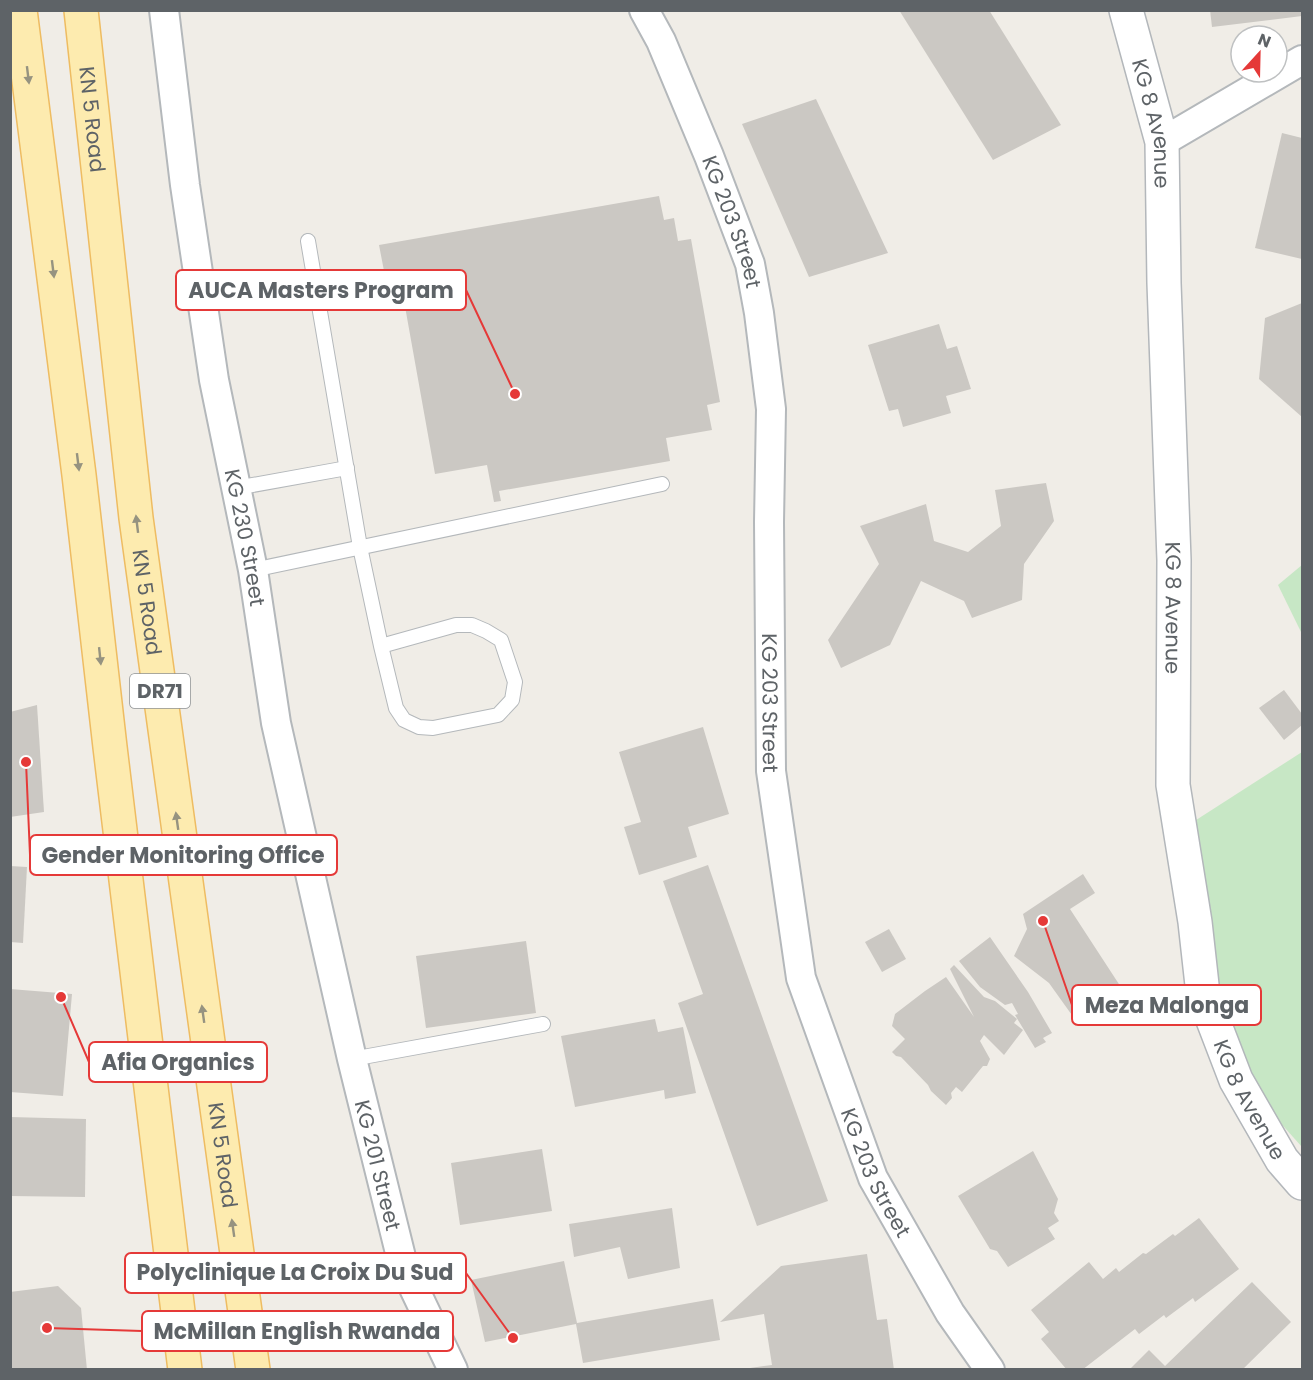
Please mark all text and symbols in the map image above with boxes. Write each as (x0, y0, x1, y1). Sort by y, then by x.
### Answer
north arrow (1229, 24, 1289, 84)
text: N (1255, 28, 1274, 53)
street label: KG 8 Avenue (1125, 55, 1178, 189)
street label: KN 5 Road (73, 65, 113, 174)
one-way arrow (24, 66, 33, 85)
street label: KG 203 Street (696, 151, 769, 290)
one-way arrow (48, 259, 58, 278)
callout: AUCA Masters Program (176, 270, 466, 310)
text: AUCA Masters Program (188, 275, 454, 306)
one-way arrow (73, 453, 82, 472)
street label: KG 230 Street (218, 466, 273, 608)
one-way arrow (132, 514, 142, 533)
street label: KG 8 Avenue (1159, 541, 1189, 674)
street label: KN 5 Road (126, 548, 169, 657)
street label: KG 203 Street (755, 633, 786, 773)
one-way arrow (95, 646, 104, 665)
road number: DR71 (130, 674, 190, 708)
one-way arrow (172, 812, 182, 831)
callout: Gender Monitoring Office (30, 835, 337, 875)
text: Gender Monitoring Office (41, 840, 325, 871)
callout: Meza Malonga (1072, 985, 1261, 1025)
text: Meza Malonga (1085, 990, 1249, 1021)
one-way arrow (199, 1005, 208, 1024)
street label: KG 8 Avenue (1207, 1035, 1293, 1165)
callout: Afia Organics (89, 1042, 267, 1082)
text: Afia Organics (101, 1047, 255, 1078)
street label: KG 201 Street (348, 1097, 408, 1234)
street label: KN 5 Road (202, 1100, 245, 1210)
street label: KG 203 Street (834, 1104, 918, 1242)
one-way arrow (229, 1219, 238, 1238)
callout: Polyclinique La Croix Du Sud (125, 1253, 466, 1293)
text: Polyclinique La Croix Du Sud (137, 1257, 453, 1288)
callout: McMillan English Rwanda (142, 1311, 453, 1351)
text: McMillan English Rwanda (153, 1316, 441, 1347)

